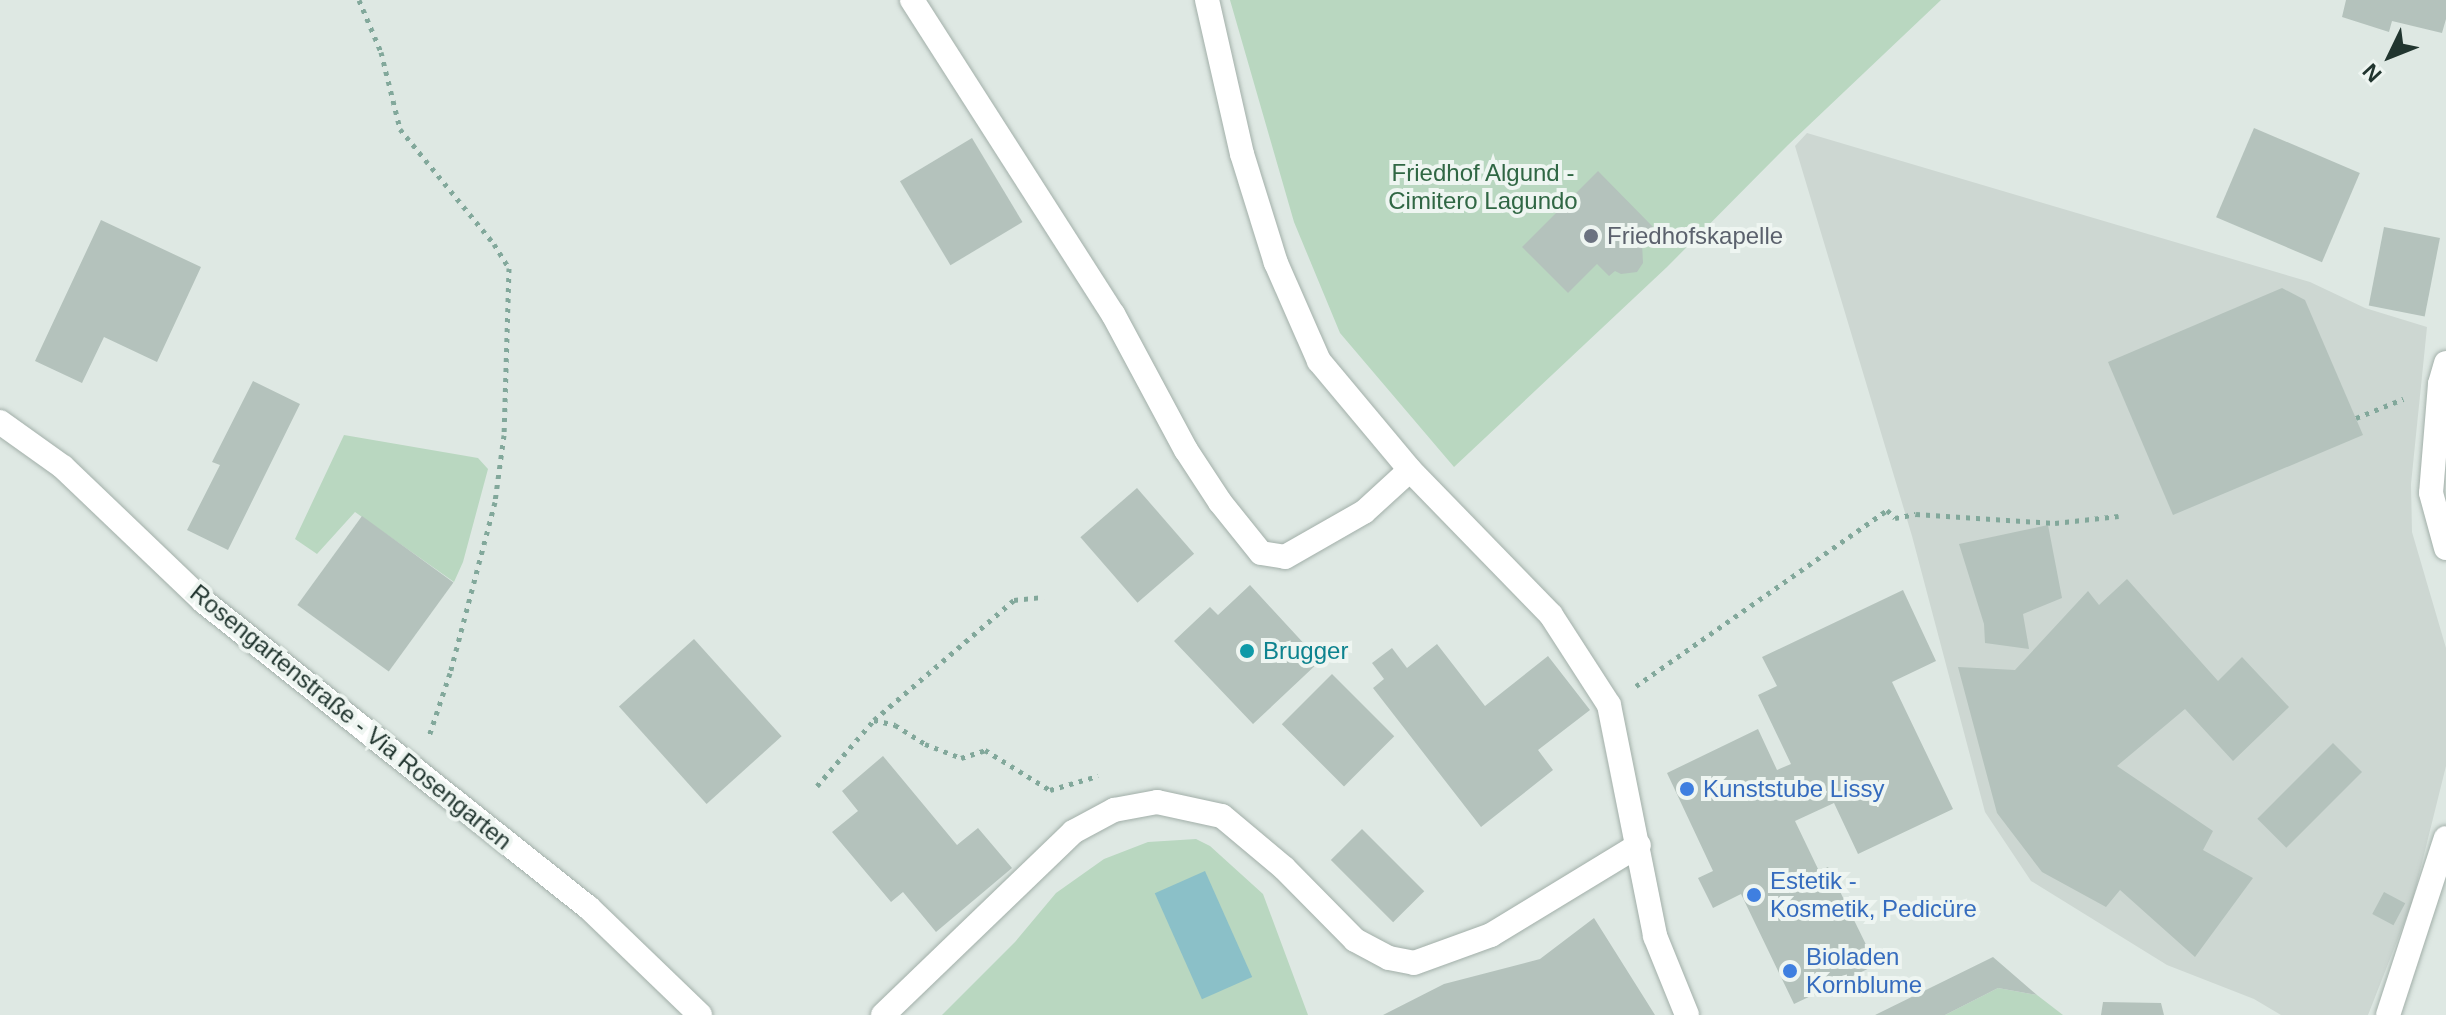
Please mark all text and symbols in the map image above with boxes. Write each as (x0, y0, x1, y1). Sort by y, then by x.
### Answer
north arrow (2350, 16, 2430, 96)
text: N (2358, 58, 2387, 87)
park label: Friedhof Algund - Cimitero Lagundo (1388, 159, 1578, 215)
place label: Friedhofskapelle (1607, 222, 1783, 250)
marker: Friedhofskapelle (1582, 227, 1600, 245)
street label: Rosengartenstraße - Via Rosengarten (185, 578, 517, 856)
place label: Brugger (1263, 637, 1348, 665)
marker: Brugger (1238, 642, 1256, 660)
place label: Kunststube Lissy (1703, 775, 1884, 803)
marker: Kunststube Lissy (1678, 780, 1696, 798)
place label: Estetik - Kosmetik, Pedicüre (1770, 867, 1977, 923)
marker: Estetik - Kosmetik, Pedicüre (1745, 886, 1763, 904)
place label: Bioladen Kornblume (1806, 943, 1922, 999)
marker: Bioladen Kornblume (1781, 962, 1799, 980)

